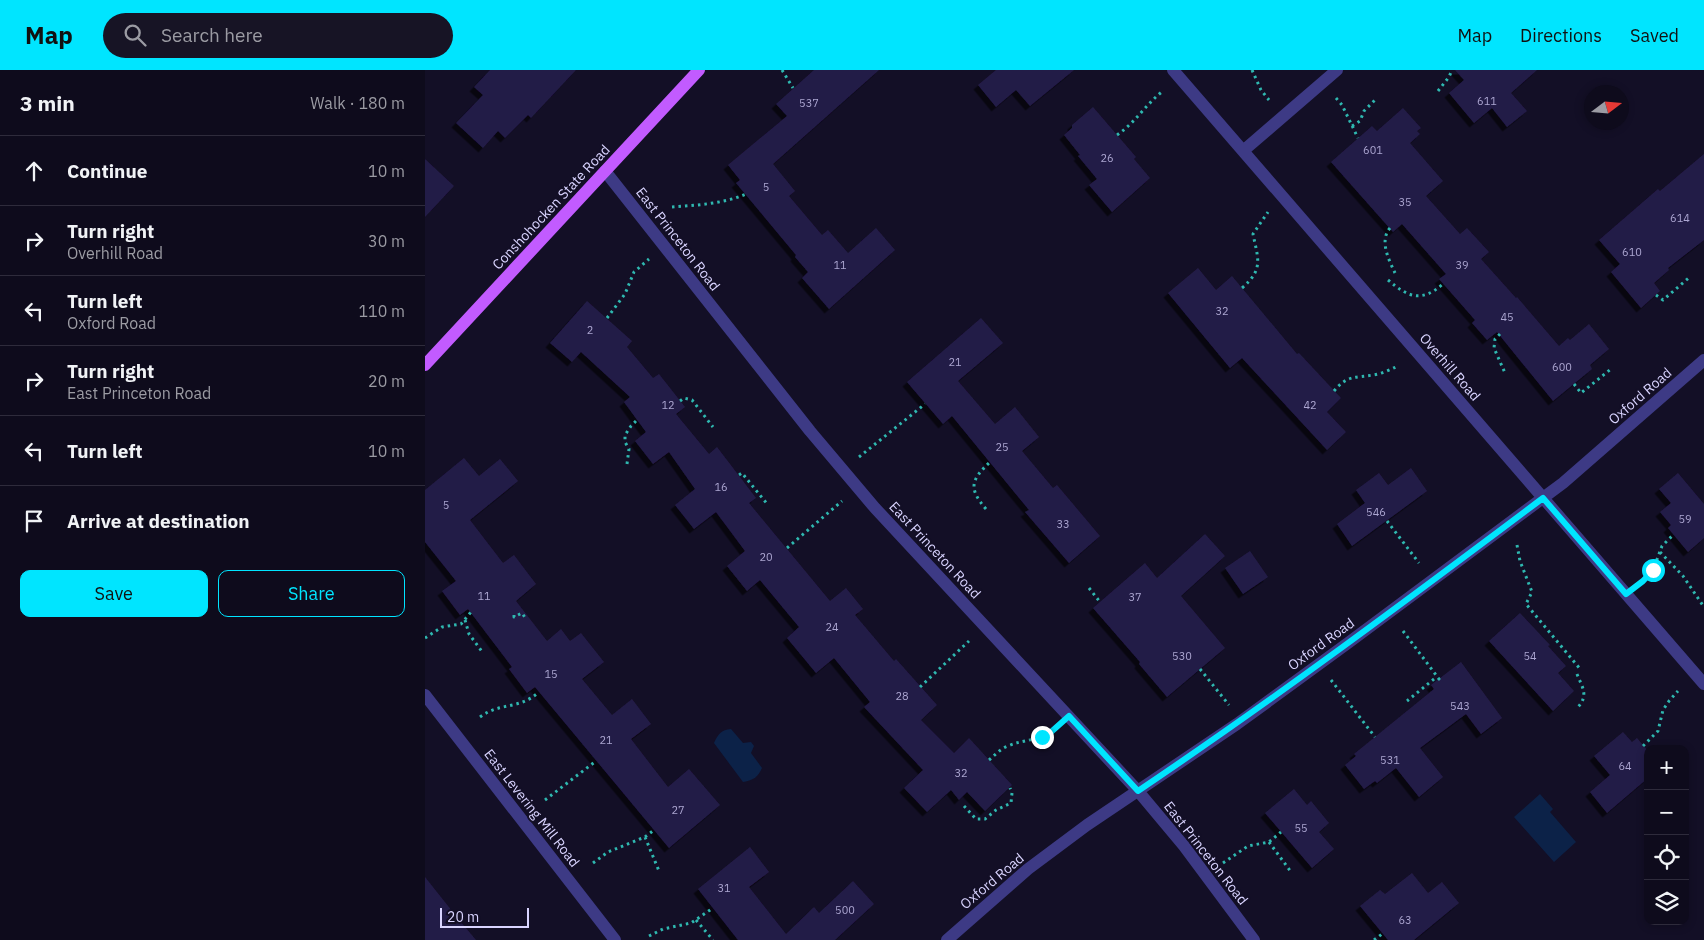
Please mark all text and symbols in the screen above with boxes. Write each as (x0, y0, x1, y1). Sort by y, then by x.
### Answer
search box (103, 13, 453, 58)
text: Map (25, 19, 73, 51)
icon: search (121, 21, 149, 49)
text: Search here (161, 23, 263, 47)
text: Map (1457, 24, 1492, 47)
text: Directions (1520, 24, 1602, 47)
text: Saved (1630, 24, 1679, 47)
north arrow (1584, 85, 1629, 130)
text: 3 min (20, 89, 75, 117)
text: Walk · 180 m (310, 93, 405, 113)
house number: 611 (1477, 94, 1497, 108)
house number: 537 (799, 96, 819, 110)
street label: Conshohocken State Road (488, 141, 614, 273)
house number: 601 (1363, 143, 1383, 157)
house number: 26 (1100, 151, 1114, 165)
icon: ahead (20, 157, 48, 185)
text: Continue (67, 159, 147, 183)
text: 10 m (368, 161, 405, 181)
house number: 5 (763, 180, 769, 194)
street label: East Princeton Road (632, 184, 724, 294)
house number: 35 (1398, 195, 1412, 209)
house number: 614 (1670, 211, 1690, 225)
text: Turn right (67, 219, 154, 243)
icon: right (20, 227, 48, 255)
text: 30 m (368, 231, 405, 251)
text: Overhill Road (67, 243, 163, 263)
house number: 610 (1622, 245, 1642, 259)
house number: 11 (833, 258, 847, 272)
house number: 39 (1455, 258, 1469, 272)
text: Turn left (67, 289, 143, 313)
icon: left (20, 297, 48, 325)
text: 110 m (358, 301, 405, 321)
house number: 32 (1215, 304, 1229, 318)
house number: 45 (1500, 310, 1514, 324)
text: Oxford Road (67, 313, 156, 333)
house number: 2 (587, 323, 593, 337)
street label: Overhill Road (1416, 329, 1484, 405)
house number: 21 (948, 355, 962, 369)
text: Turn right (67, 359, 154, 383)
house number: 600 (1552, 360, 1572, 374)
street label: Oxford Road (1605, 364, 1675, 428)
icon: right (20, 367, 48, 395)
text: 20 m (368, 371, 405, 391)
text: East Princeton Road (67, 383, 211, 403)
house number: 12 (661, 398, 675, 412)
house number: 42 (1303, 398, 1317, 412)
icon: left (20, 437, 48, 465)
text: Turn left (67, 439, 143, 463)
house number: 25 (995, 440, 1009, 454)
text: 10 m (368, 441, 405, 461)
house number: 16 (714, 480, 728, 494)
house number: 5 (443, 498, 449, 512)
street label: East Princeton Road (885, 498, 985, 602)
house number: 546 (1366, 505, 1386, 519)
icon: arrive (20, 507, 48, 535)
text: Arrive at destination (67, 509, 250, 533)
house number: 59 (1678, 512, 1692, 526)
house number: 33 (1056, 517, 1070, 531)
house number: 20 (759, 550, 773, 564)
route start (1642, 559, 1665, 582)
button: Save (20, 570, 208, 617)
button: Share (218, 570, 405, 617)
house number: 11 (477, 589, 491, 603)
house number: 37 (1128, 590, 1142, 604)
street label: Oxford Road (1284, 614, 1358, 674)
house number: 24 (825, 620, 839, 634)
house number: 530 (1172, 649, 1192, 663)
house number: 54 (1523, 649, 1537, 663)
house number: 15 (544, 667, 558, 681)
house number: 28 (895, 689, 909, 703)
house number: 543 (1450, 699, 1470, 713)
route end (1031, 726, 1054, 749)
house number: 21 (599, 733, 613, 747)
street label: East Levering Mill Road (480, 745, 584, 871)
map controls (1644, 745, 1689, 925)
button: + (1644, 745, 1689, 790)
house number: 531 (1380, 753, 1400, 767)
house number: 64 (1618, 759, 1632, 773)
house number: 32 (954, 766, 968, 780)
button: − (1644, 790, 1689, 835)
street label: East Princeton Road (1160, 798, 1252, 908)
house number: 27 (671, 803, 685, 817)
house number: 55 (1294, 821, 1308, 835)
button: locate (1644, 835, 1689, 880)
street label: Oxford Road (956, 849, 1028, 913)
button: layers (1644, 880, 1689, 925)
house number: 31 (717, 881, 731, 895)
house number: 500 (835, 903, 855, 917)
scale bar (440, 905, 529, 928)
text: 20 m (447, 908, 479, 926)
house number: 63 (1398, 913, 1412, 927)

